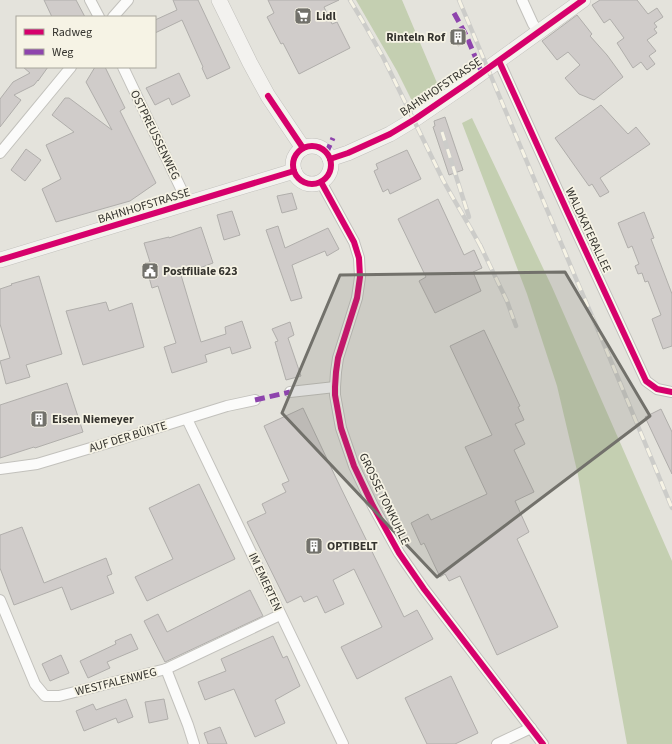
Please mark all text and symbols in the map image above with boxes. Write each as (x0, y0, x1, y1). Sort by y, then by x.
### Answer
supermarket icon: Lidl (293, 6, 313, 26)
place label: Lidl (316, 8, 336, 25)
legend (16, 16, 156, 68)
text: Radweg (52, 24, 92, 41)
building icon: Rinteln Rof (448, 27, 468, 47)
place label: Rinteln Rof (386, 29, 446, 46)
text: Weg (52, 44, 73, 61)
street label: BAHNHOFSTRASSE (397, 53, 485, 121)
street label: OSTPREUSSENWEG (126, 87, 184, 183)
street label: BAHNHOFSTRASSE (96, 184, 192, 228)
street label: WALDKATERALLEE (561, 185, 615, 275)
public building icon: Postfiliale 623 (140, 261, 160, 281)
place label: Postfiliale 623 (163, 263, 238, 280)
building icon: Eisen Niemeyer (29, 409, 49, 429)
place label: Eisen Niemeyer (52, 411, 134, 428)
street label: AUF DER BÜNTE (87, 417, 169, 457)
street label: GROSSE TONKUHLE (354, 450, 414, 548)
building icon: OPTIBELT (304, 536, 324, 556)
place label: OPTIBELT (327, 538, 378, 555)
street label: IM EMERTEN (244, 550, 286, 614)
street label: WESTFALENWEG (73, 664, 159, 700)

